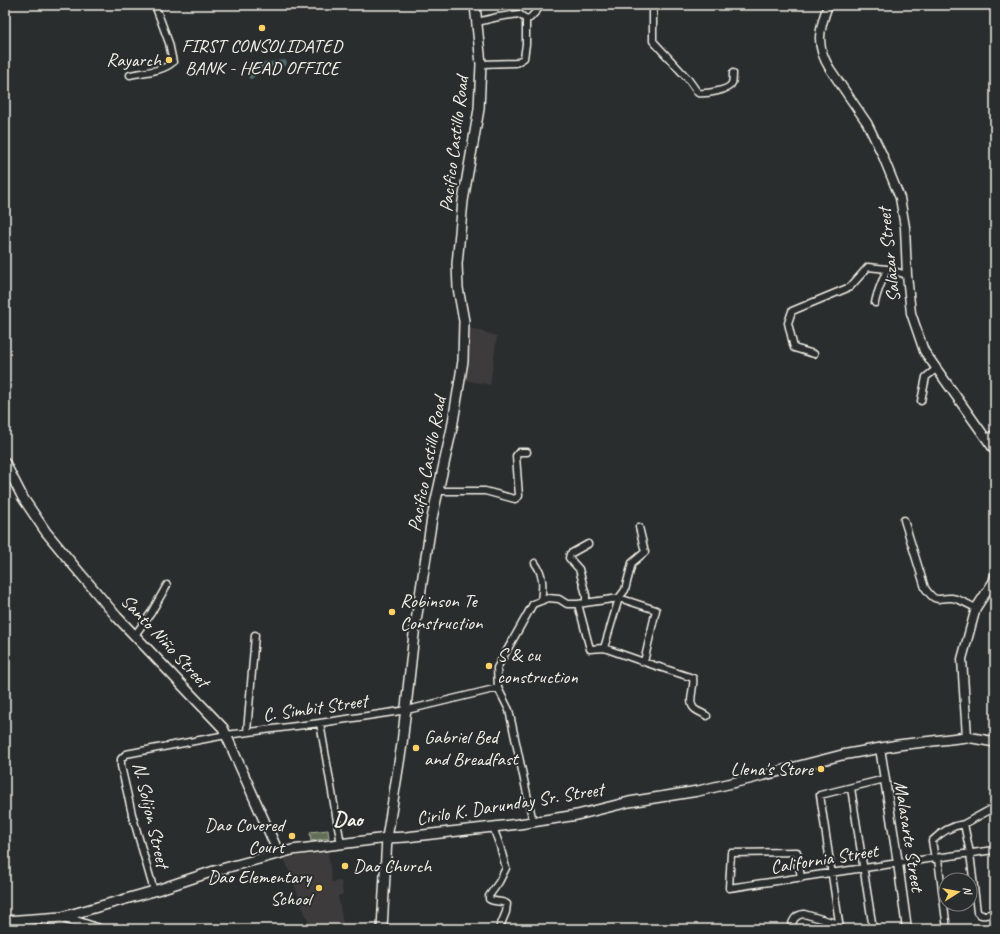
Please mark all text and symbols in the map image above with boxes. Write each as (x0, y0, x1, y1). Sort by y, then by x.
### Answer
marker: FIRST CONSOLIDATED BANK - HEAD OFFICE (257, 23, 267, 33)
place label: FIRST CONSOLIDATED BANK - HEAD OFFICE (182, 34, 344, 80)
place label: Rayarch (106, 48, 162, 72)
marker: Rayarch (164, 55, 174, 65)
street label: Pacifico Castillo Road (434, 71, 475, 213)
street label: Salazar Street (872, 204, 906, 303)
street label: Pacifico Castillo Road (402, 391, 452, 533)
street label: Santo Niño Street (116, 589, 216, 695)
place label: Robinson Te Construction (400, 589, 483, 635)
marker: Robinson Te Construction (387, 607, 397, 617)
place label: S & cu construction (497, 643, 578, 689)
marker: S & cu construction (484, 661, 494, 671)
street label: C. Simbit Street (261, 688, 371, 727)
place label: Gabriel Bed and Breadfast (424, 725, 519, 771)
marker: Gabriel Bed and Breadfast (411, 743, 421, 753)
place label: Llena's Store (731, 757, 815, 781)
street label: N. Solijon Street (127, 760, 175, 873)
marker: Llena's Store (816, 764, 826, 774)
street label: Cirilo K. Darunday Sr. Street (415, 777, 608, 831)
street label: Malasarte Street (888, 779, 930, 895)
district label: Dao (333, 806, 365, 832)
place label: Dao Covered Court (205, 813, 287, 859)
marker: Dao Covered Court (287, 831, 297, 841)
street label: California Street (769, 838, 881, 879)
place label: Dao Church (353, 854, 433, 878)
marker: Dao Church (340, 861, 350, 871)
place label: Dao Elementary School (207, 865, 315, 911)
north arrow (938, 872, 978, 912)
marker: Dao Elementary School (314, 883, 324, 893)
text: N (960, 885, 976, 897)

